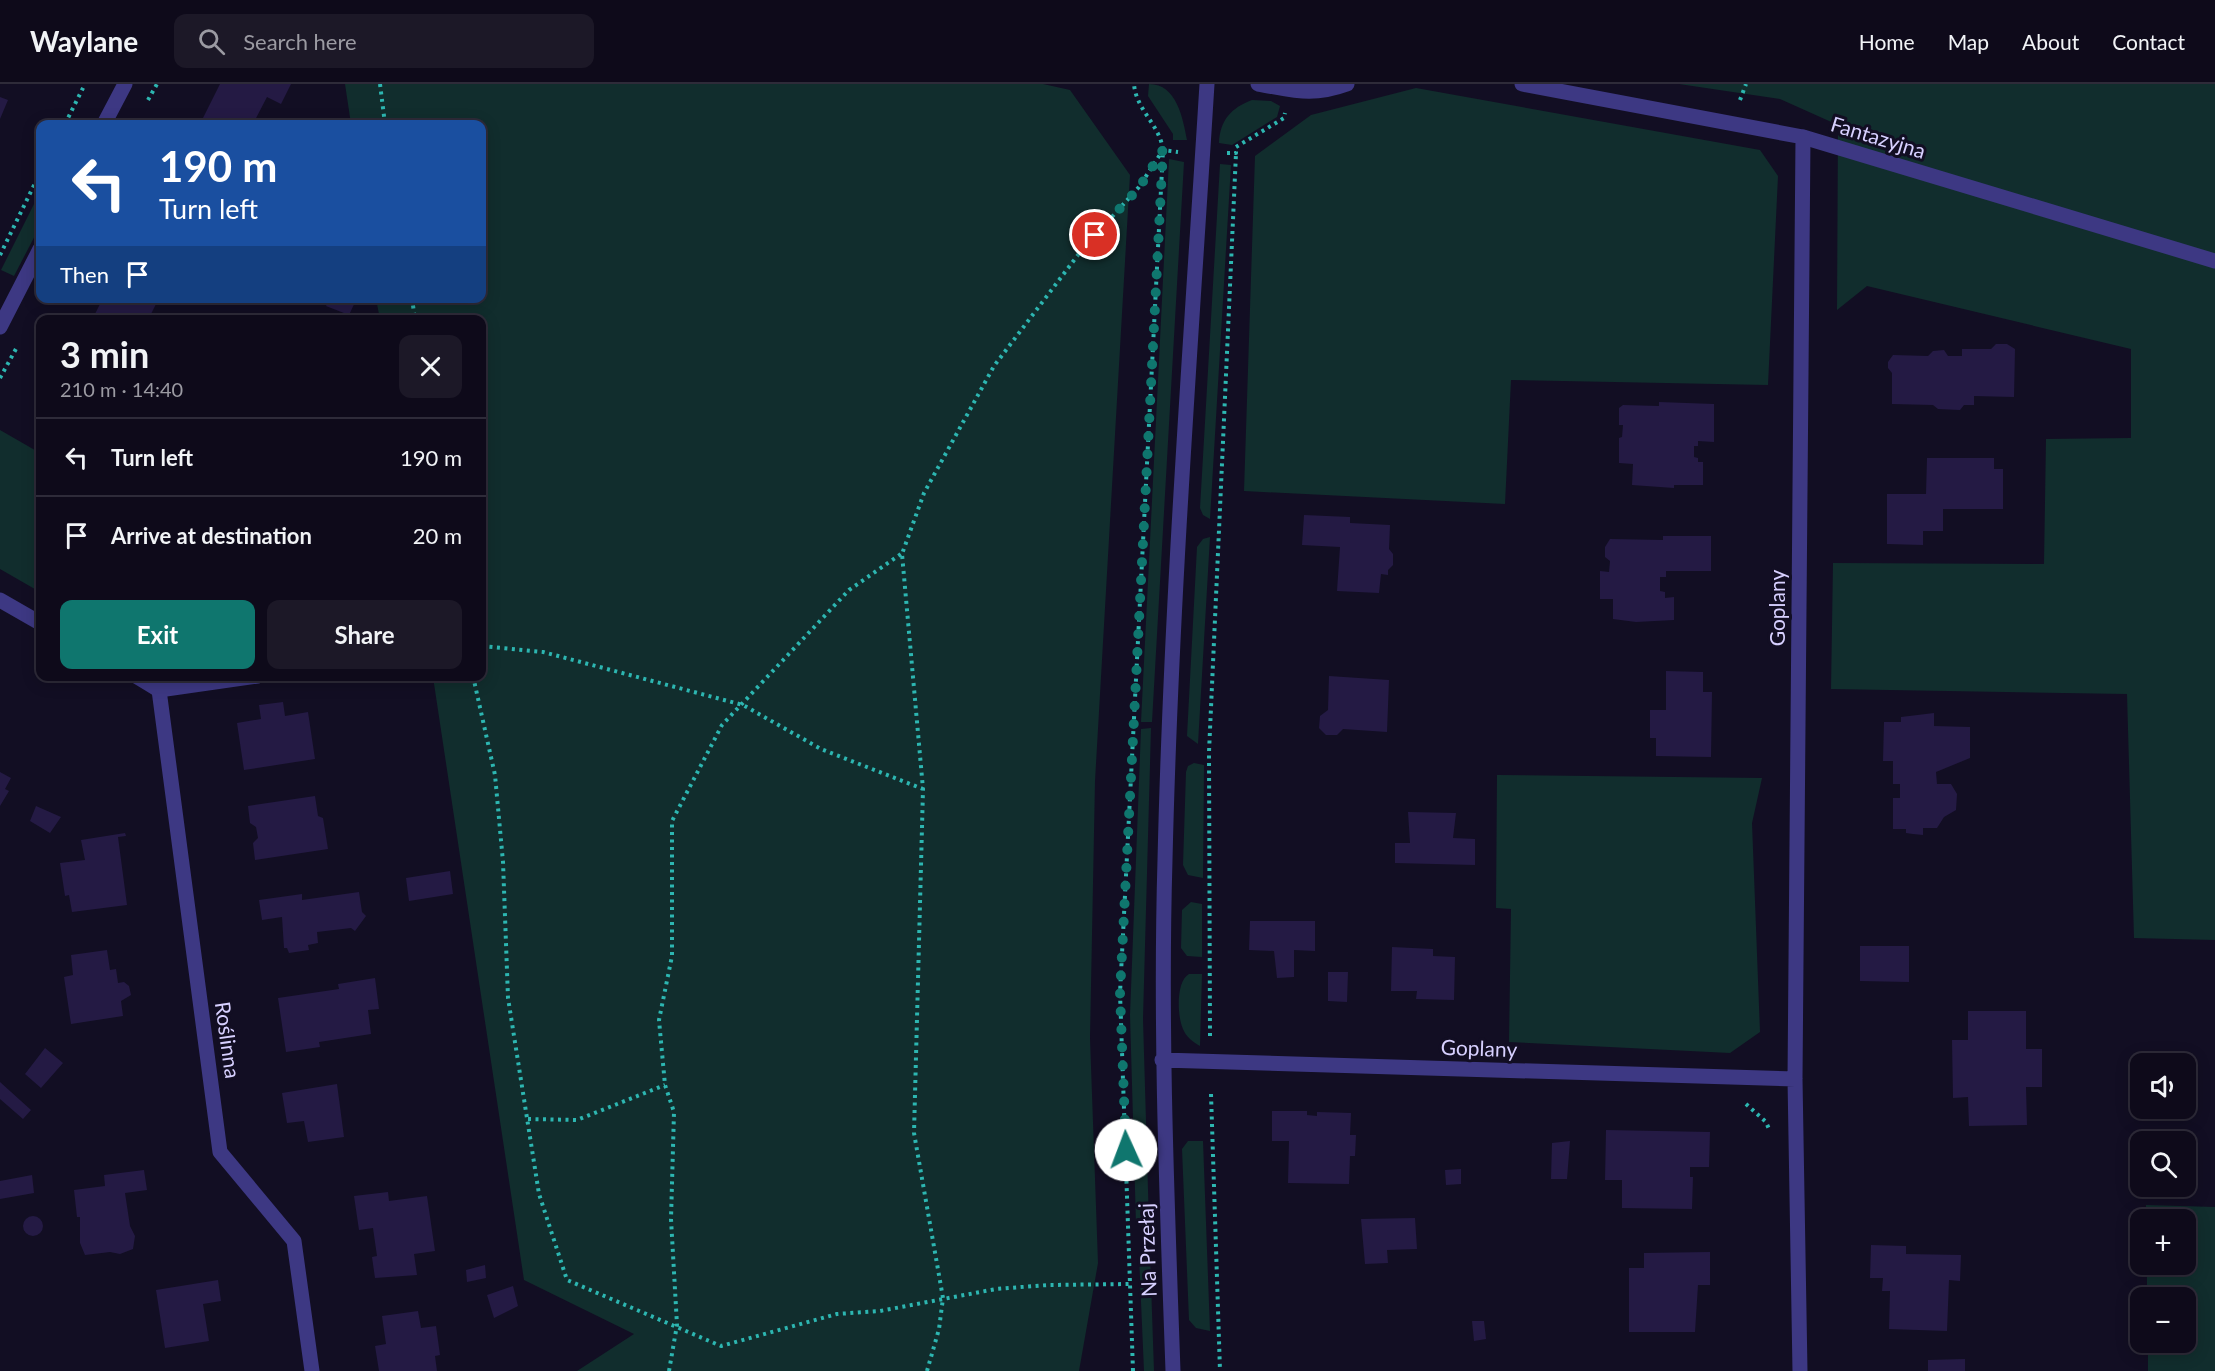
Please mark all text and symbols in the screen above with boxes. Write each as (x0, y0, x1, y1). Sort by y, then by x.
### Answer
search box (174, 14, 594, 68)
text: Waylane (30, 24, 138, 58)
icon: search (195, 25, 228, 58)
text: Search here (243, 28, 357, 55)
text: Home (1859, 29, 1915, 54)
text: Map (1948, 29, 1989, 54)
text: About (2022, 29, 2079, 54)
text: Contact (2112, 29, 2185, 54)
street label: Fantazyjna (1828, 110, 1929, 163)
text: 190 m (159, 141, 277, 191)
icon: left (60, 144, 138, 222)
text: Turn left (159, 192, 258, 225)
pin (1069, 209, 1120, 260)
icon: arrive (1078, 218, 1111, 251)
icon: arrive (121, 258, 154, 291)
text: Then (60, 261, 109, 288)
text: 3 min (60, 332, 149, 376)
button: close (399, 335, 462, 398)
text: 210 m · 14:40 (60, 377, 183, 401)
icon: left (60, 441, 93, 474)
text: Turn left (111, 444, 193, 471)
text: 190 m (400, 444, 462, 471)
icon: arrive (60, 519, 93, 552)
text: Arrive at destination (111, 522, 312, 549)
text: 20 m (413, 522, 462, 549)
street label: Goplany (1764, 570, 1789, 646)
button: Exit (60, 600, 255, 669)
button: Share (267, 600, 462, 669)
street label: Roślinna (211, 1000, 246, 1080)
street label: Goplany (1440, 1034, 1518, 1061)
map controls (2130, 1053, 2196, 1353)
button: sound (2130, 1053, 2196, 1119)
position arrow (1094, 1118, 1158, 1182)
button: search (2130, 1131, 2196, 1197)
street label: Na Przełaj (1132, 1203, 1161, 1297)
button: + (2130, 1209, 2196, 1275)
button: − (2130, 1287, 2196, 1353)

